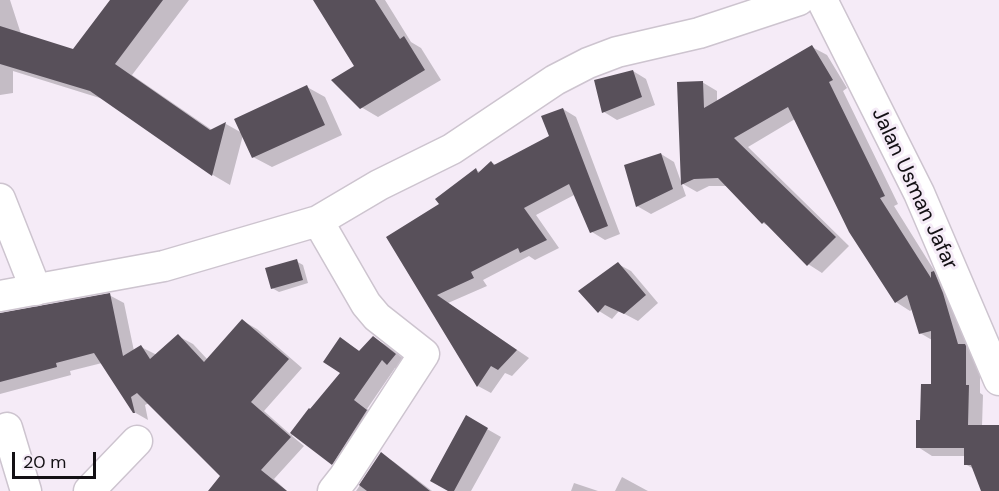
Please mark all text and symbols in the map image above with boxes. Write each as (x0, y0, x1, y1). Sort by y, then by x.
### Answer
street label: Jalan Usman Jafar (865, 104, 963, 274)
scale bar (15, 440, 99, 478)
text: 20 m (23, 450, 66, 474)

